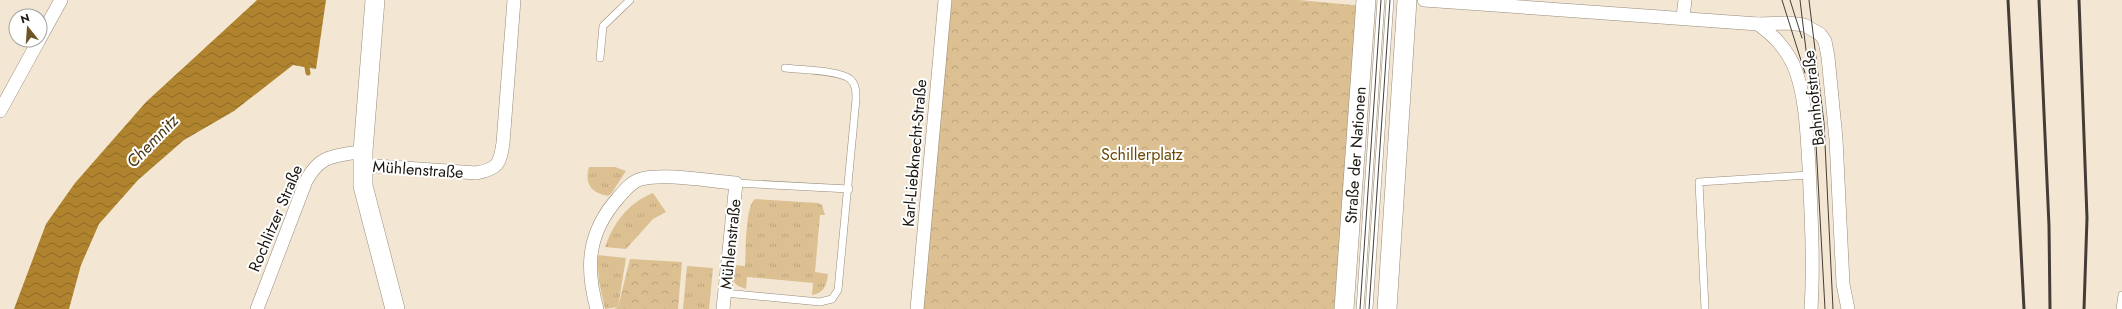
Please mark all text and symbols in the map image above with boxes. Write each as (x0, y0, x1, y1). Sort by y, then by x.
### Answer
north arrow (8, 8, 48, 48)
text: N (19, 10, 32, 27)
street label: Bahnhofstraße (1797, 49, 1830, 147)
street label: Karl-Liebknecht-Straße (897, 78, 932, 228)
street label: Straße der Nationen (1339, 86, 1372, 224)
water label: Chemnitz (121, 108, 184, 173)
park label: Schillerplatz (1101, 143, 1184, 166)
street label: Mühlenstraße (372, 155, 464, 184)
street label: Rochlitzer Straße (243, 161, 308, 275)
street label: Mühlenstraße (714, 198, 747, 290)

